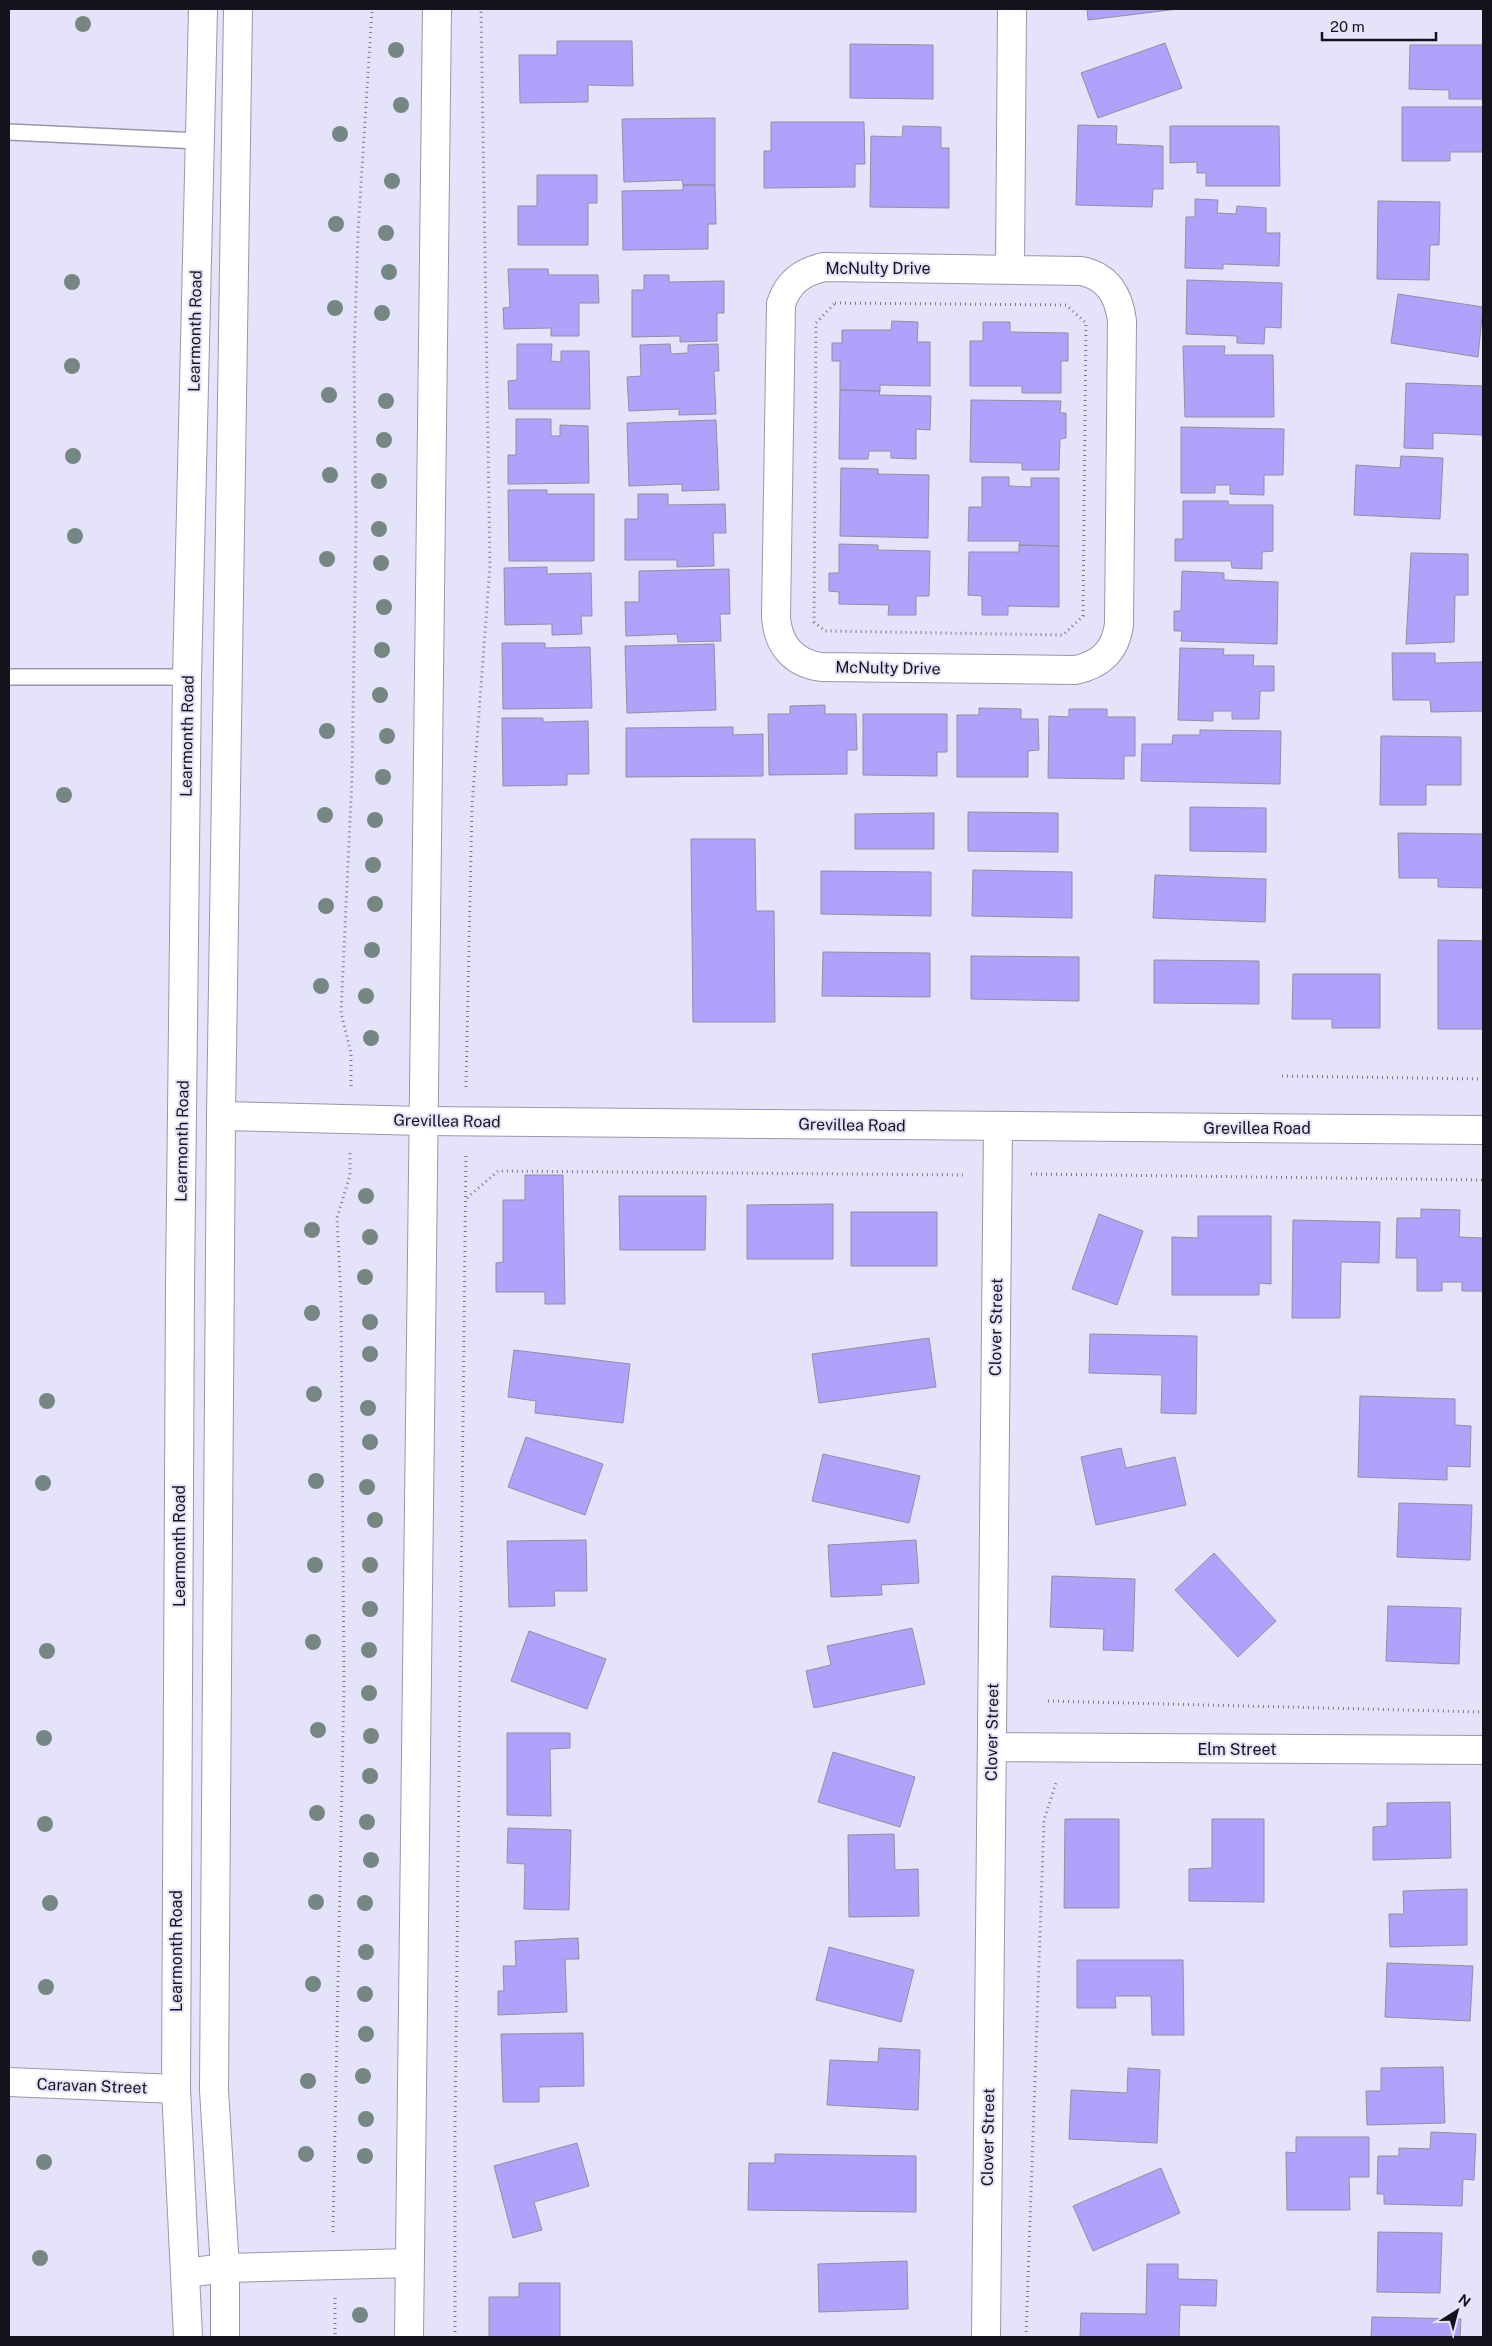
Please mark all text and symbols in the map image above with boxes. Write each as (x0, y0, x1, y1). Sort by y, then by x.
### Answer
scale bar (1322, 10, 1436, 42)
text: 20 m (1330, 18, 1365, 35)
street label: McNulty Drive (825, 259, 931, 278)
street label: Learmonth Road (184, 270, 206, 392)
street label: McNulty Drive (835, 658, 941, 678)
street label: Learmonth Road (176, 675, 198, 797)
street label: Learmonth Road (171, 1080, 193, 1202)
street label: Grevillea Road (393, 1111, 501, 1131)
street label: Grevillea Road (798, 1115, 906, 1135)
street label: Grevillea Road (1203, 1119, 1311, 1138)
street label: Clover Street (986, 1278, 1006, 1376)
street label: Learmonth Road (170, 1485, 189, 1607)
street label: Clover Street (982, 1683, 1002, 1781)
street label: Elm Street (1198, 1740, 1276, 1759)
street label: Learmonth Road (167, 1890, 186, 2012)
street label: Caravan Street (36, 2075, 148, 2097)
street label: Clover Street (978, 2088, 998, 2186)
north arrow (1432, 2286, 1482, 2336)
text: N (1456, 2291, 1474, 2310)

